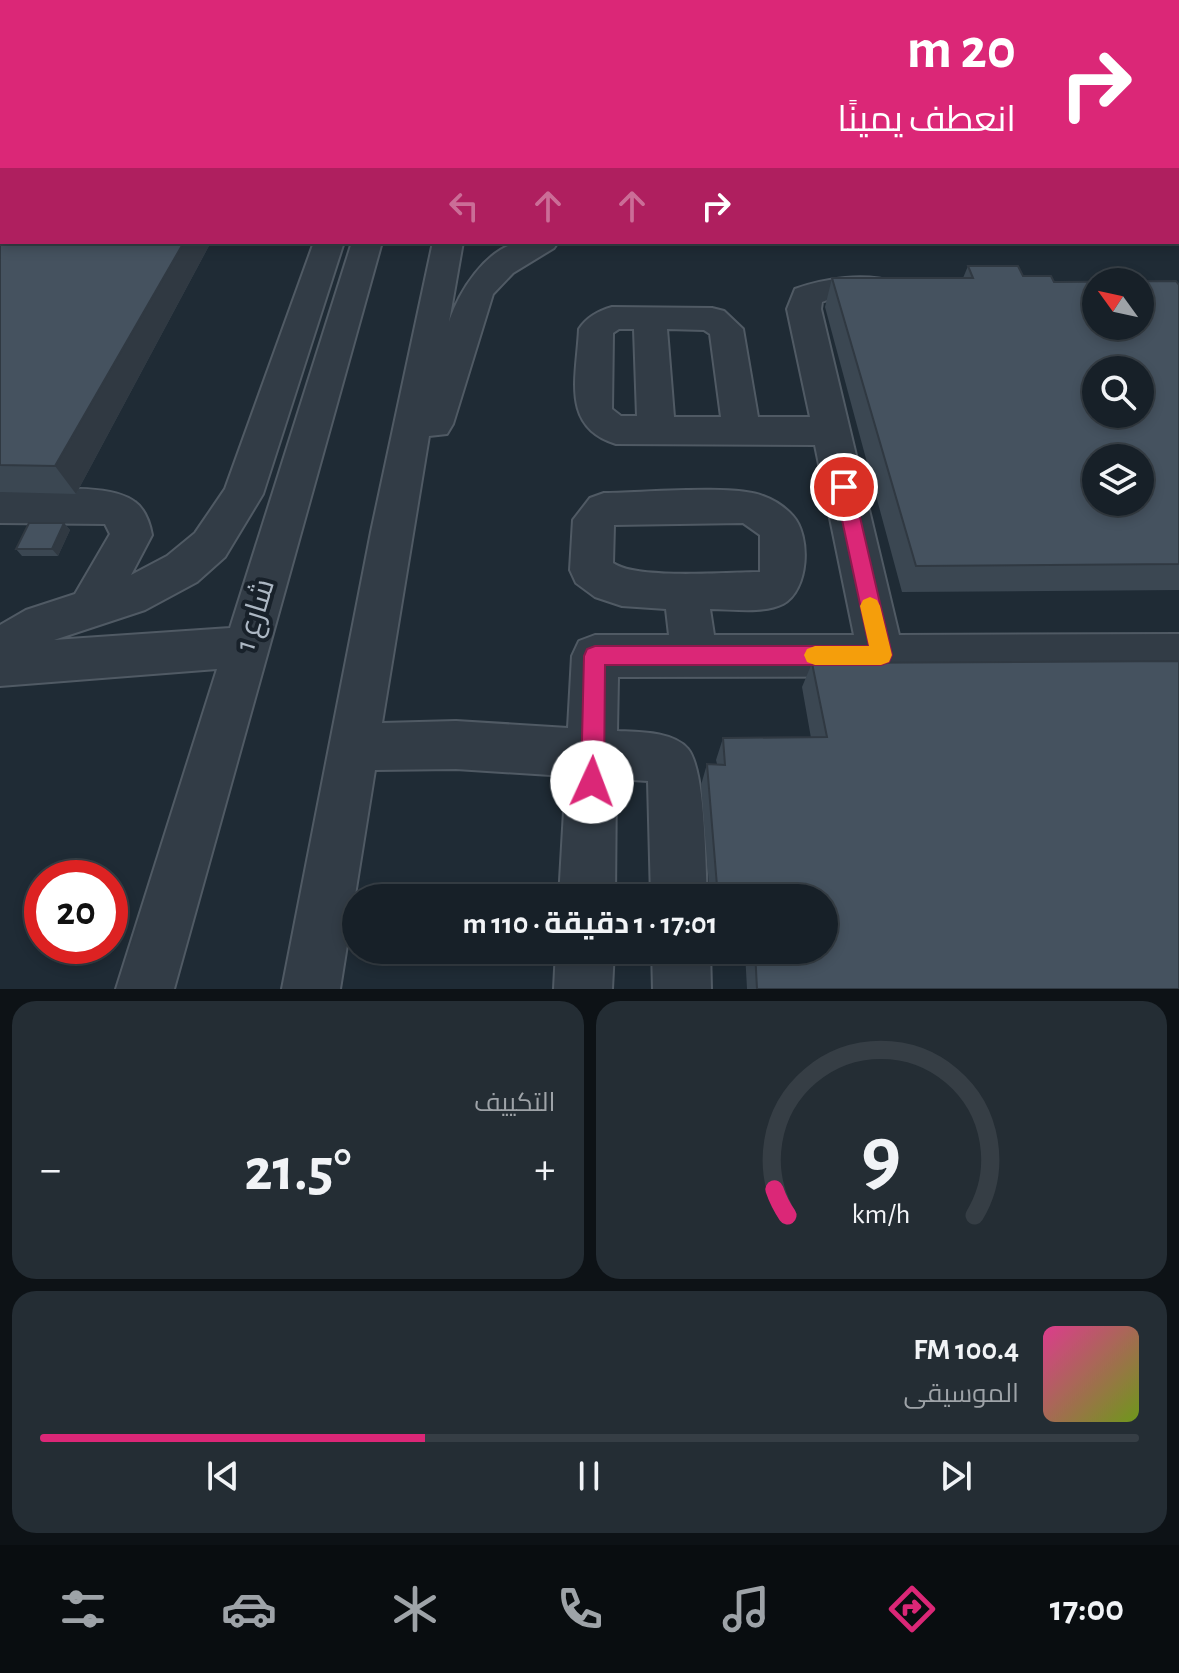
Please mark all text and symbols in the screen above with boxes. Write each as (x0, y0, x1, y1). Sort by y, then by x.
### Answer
text: 20 m (907, 22, 1016, 78)
icon: right (1044, 32, 1148, 136)
text: انعطف يمينًا (837, 102, 1016, 138)
icon: left (442, 184, 486, 228)
icon: ahead (526, 184, 570, 228)
icon: ahead (610, 184, 654, 228)
icon: right (694, 184, 738, 228)
north arrow (1082, 268, 1154, 340)
map controls (1082, 268, 1154, 516)
button: search (1082, 356, 1154, 428)
button: layers (1082, 444, 1154, 516)
pin (810, 453, 878, 521)
icon: arrive (822, 465, 866, 509)
street label: شارع 1 (230, 576, 284, 656)
position arrow (550, 740, 634, 824)
speed limit sign: 20 (24, 860, 128, 964)
text: 17:01 · 1 دقيقة · 110 m (462, 909, 718, 939)
text: التكييف (474, 1090, 556, 1116)
text: 9 (861, 1115, 901, 1199)
text: 21.5° (244, 1141, 351, 1201)
text: − (40, 1148, 61, 1192)
text: + (534, 1148, 555, 1192)
text: km/h (852, 1200, 911, 1229)
text: 100.4 FM (913, 1335, 1019, 1365)
text: الموسيقى (904, 1381, 1019, 1407)
icon: previous (201, 1454, 245, 1498)
icon: pause (567, 1454, 611, 1498)
icon: next (934, 1454, 978, 1498)
icon: filters (55, 1581, 111, 1637)
icon: car (221, 1581, 277, 1637)
icon: climate (387, 1581, 443, 1637)
icon: phone (552, 1581, 608, 1637)
icon: music (718, 1581, 774, 1637)
icon: directions (884, 1581, 940, 1637)
text: 17:00 (1050, 1591, 1124, 1627)

